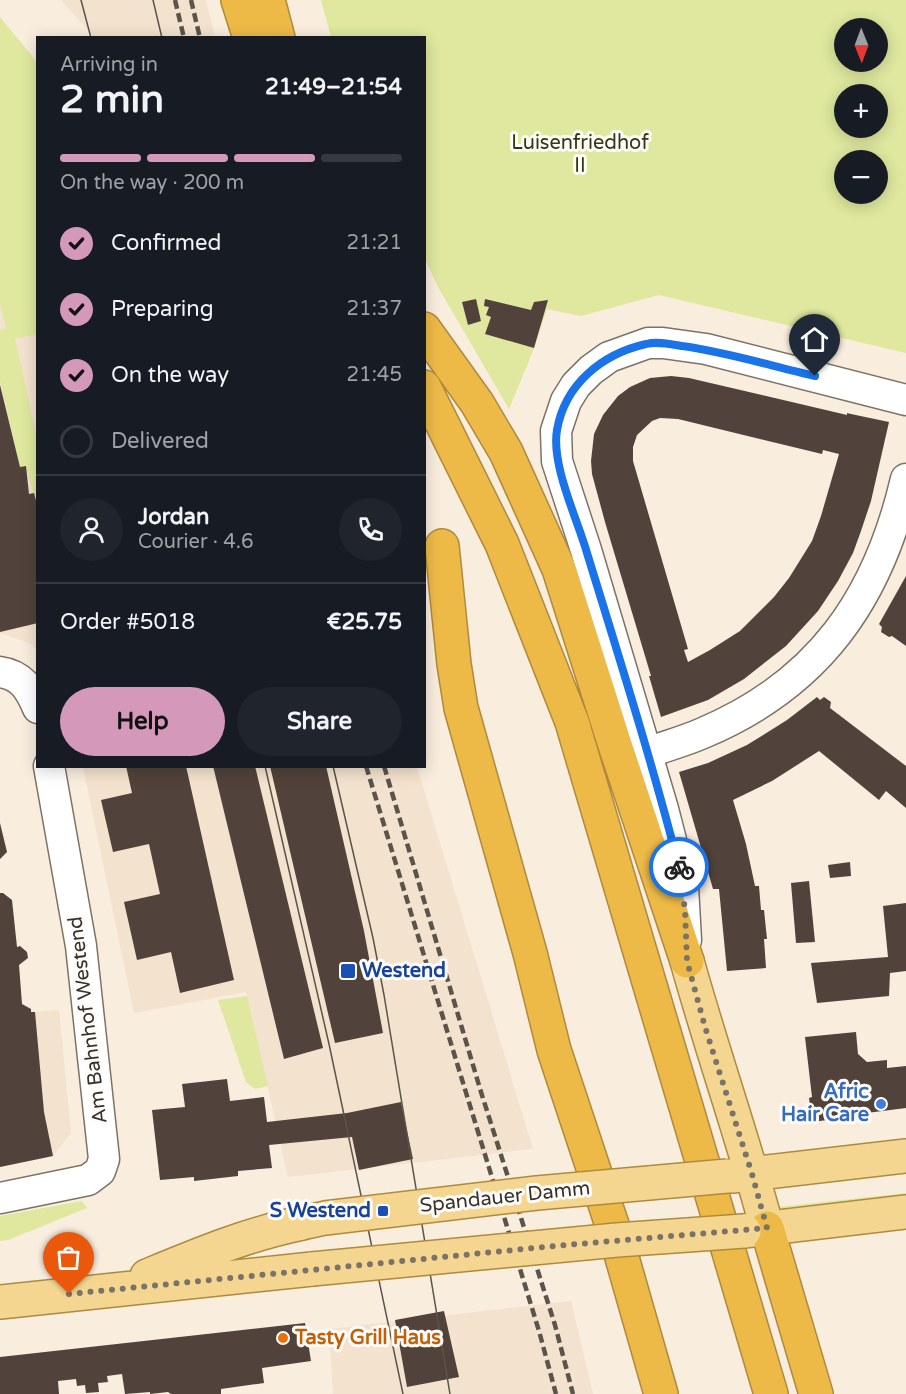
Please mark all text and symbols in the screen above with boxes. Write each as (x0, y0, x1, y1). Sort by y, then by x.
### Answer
north arrow (834, 18, 888, 72)
map controls (834, 18, 888, 204)
text: Arriving in (60, 53, 158, 77)
text: 21:49–21:54 (265, 74, 402, 100)
text: 2 min (60, 76, 164, 123)
button: + (834, 84, 888, 138)
park label: Luisenfriedhof II (511, 131, 649, 178)
button: − (834, 150, 888, 204)
text: On the way · 200 m (60, 171, 244, 195)
icon: check (60, 227, 93, 260)
text: Confirmed (111, 230, 221, 256)
text: 21:21 (347, 231, 402, 255)
icon: check (60, 293, 93, 326)
text: Preparing (111, 296, 214, 322)
text: 21:37 (347, 297, 402, 321)
pin (789, 314, 840, 376)
icon: home (798, 323, 831, 356)
icon: check (60, 359, 93, 392)
text: On the way (111, 362, 229, 388)
text: 21:45 (347, 363, 402, 387)
text: Delivered (111, 428, 209, 454)
button: person (60, 498, 123, 561)
button: phone (339, 498, 402, 561)
text: Jordan (138, 504, 209, 530)
text: Courier · 4.6 (138, 530, 253, 554)
text: Order #5018 (60, 609, 195, 635)
text: €25.75 (326, 609, 402, 635)
button: Help (60, 687, 225, 756)
button: Share (237, 687, 402, 756)
courier (649, 837, 709, 897)
icon: bike (663, 851, 696, 884)
street label: Am Bahnhof Westend (63, 915, 113, 1125)
place label: Westend (362, 959, 446, 983)
marker: Westend (339, 962, 357, 980)
place label: Afric Hair Care (781, 1080, 869, 1127)
marker: Afric Hair Care (874, 1097, 888, 1111)
street label: Spandauer Damm (419, 1176, 591, 1218)
place label: S Westend (270, 1199, 371, 1223)
marker: S Westend (376, 1204, 390, 1218)
pin (43, 1232, 94, 1294)
icon: bag (52, 1241, 85, 1274)
place label: Tasty Grill Haus (294, 1326, 441, 1350)
marker: Tasty Grill Haus (276, 1331, 290, 1345)

